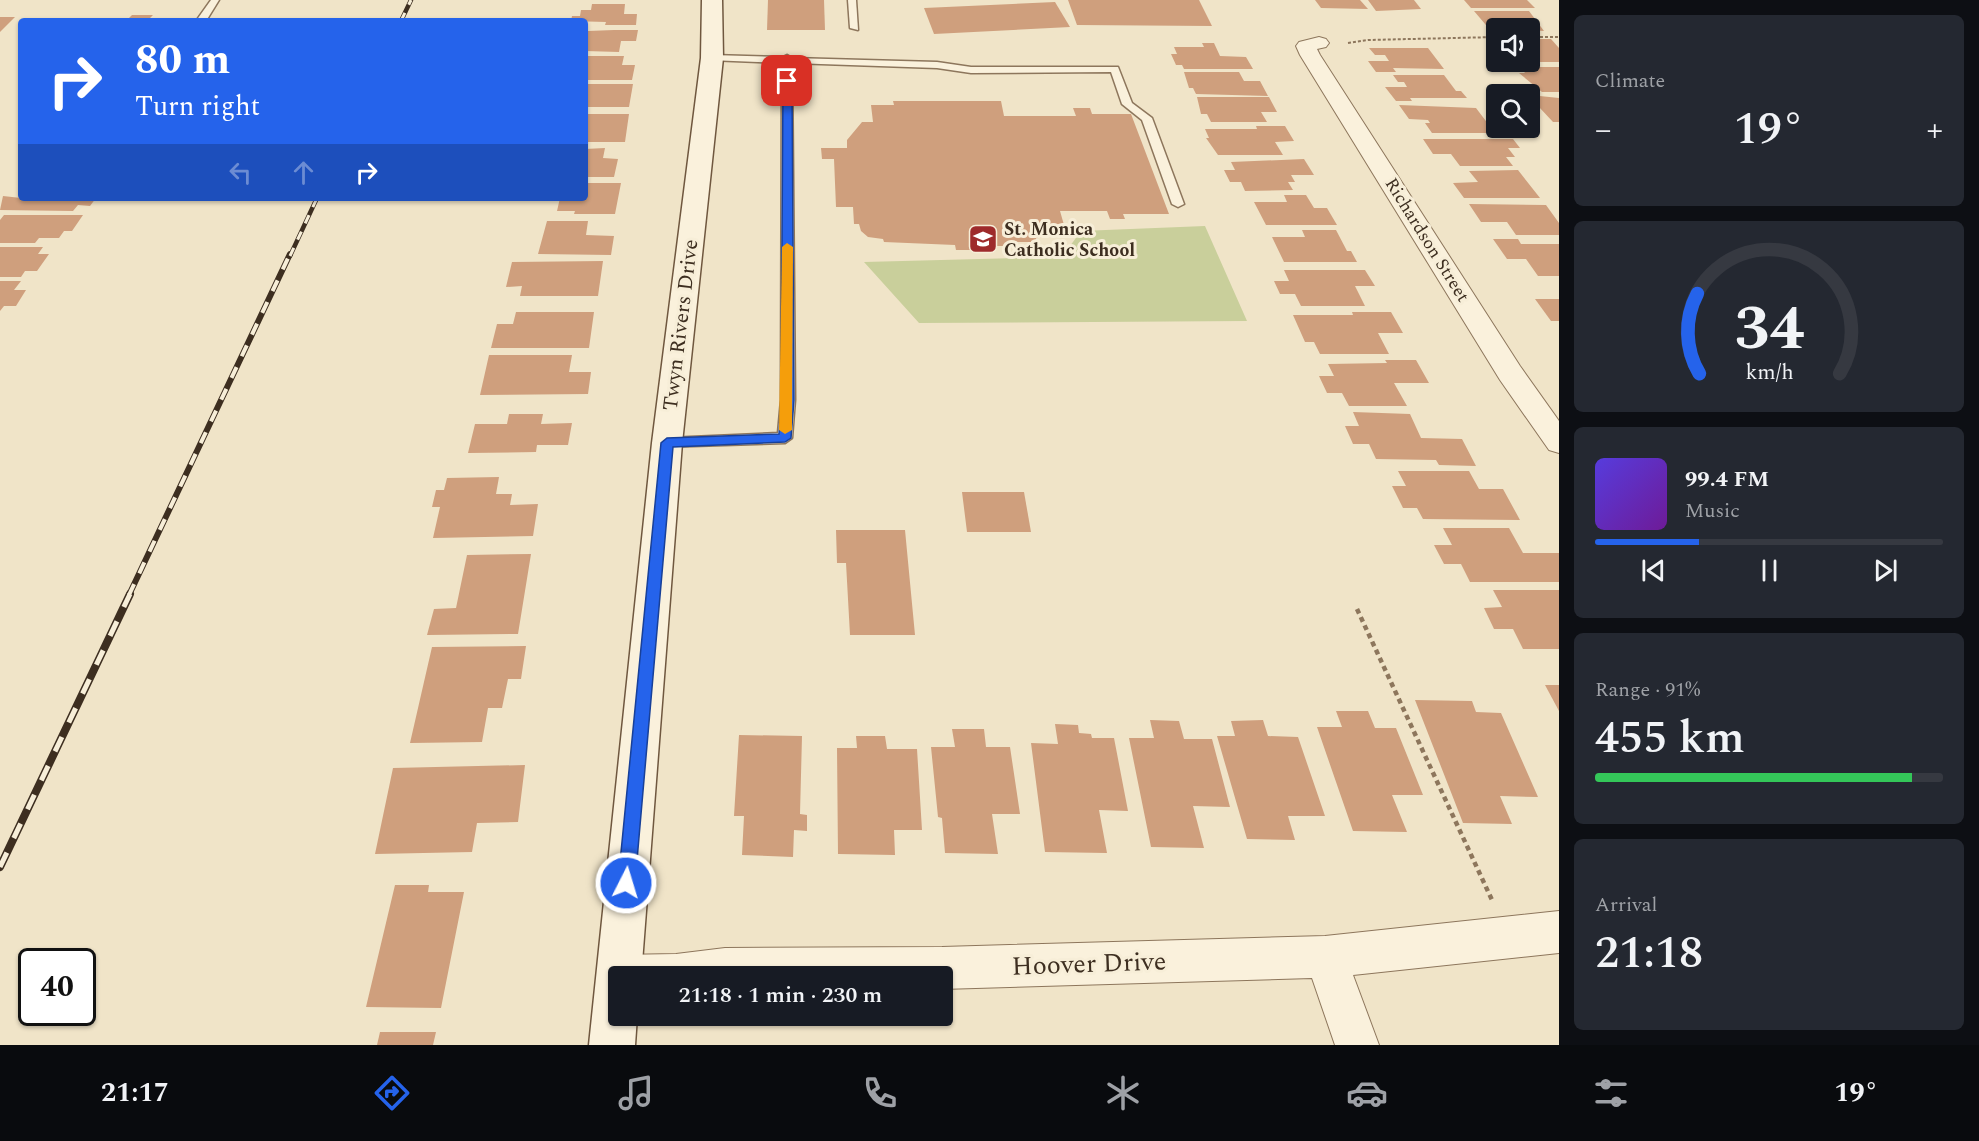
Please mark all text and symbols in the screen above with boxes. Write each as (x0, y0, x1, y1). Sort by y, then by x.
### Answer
map controls (1486, 18, 1540, 138)
button: sound (1486, 18, 1540, 72)
text: 80 m (135, 29, 230, 92)
icon: right (36, 42, 114, 120)
pin (761, 55, 812, 106)
icon: arrive (770, 64, 803, 97)
text: Climate (1595, 66, 1665, 96)
button: search (1486, 84, 1540, 138)
text: Turn right (135, 86, 260, 128)
text: 19° (1734, 95, 1804, 164)
text: − (1595, 105, 1612, 155)
text: + (1927, 105, 1943, 155)
icon: left (224, 156, 257, 189)
icon: ahead (287, 156, 320, 189)
icon: right (350, 156, 383, 189)
street label: Richardson Street (1378, 173, 1476, 307)
place label: St. Monica Catholic School (1004, 216, 1135, 264)
school or university icon: St. Monica Catholic School (967, 223, 999, 255)
street label: Twyn Rivers Drive (655, 238, 707, 412)
text: 34 (1734, 282, 1804, 377)
text: km/h (1745, 356, 1793, 389)
text: 99.4 FM (1685, 463, 1769, 496)
text: Music (1685, 496, 1740, 526)
icon: previous (1637, 554, 1670, 587)
icon: pause (1753, 554, 1786, 587)
icon: next (1869, 554, 1902, 587)
text: Range · 91% (1595, 675, 1700, 705)
text: 455 km (1595, 704, 1745, 773)
position arrow (594, 851, 658, 915)
text: Arrival (1595, 890, 1657, 920)
text: 21:18 (1595, 919, 1703, 988)
street label: Hoover Drive (1011, 941, 1167, 987)
speed limit sign: 40 (18, 948, 96, 1026)
text: 21:18 · 1 min · 230 m (679, 979, 882, 1012)
text: 21:17 (101, 1072, 169, 1114)
icon: directions (371, 1072, 413, 1114)
icon: music (615, 1072, 657, 1114)
icon: phone (859, 1072, 901, 1114)
icon: climate (1102, 1072, 1144, 1114)
icon: car (1346, 1072, 1388, 1114)
icon: filters (1590, 1072, 1632, 1114)
text: 19° (1834, 1072, 1878, 1114)

